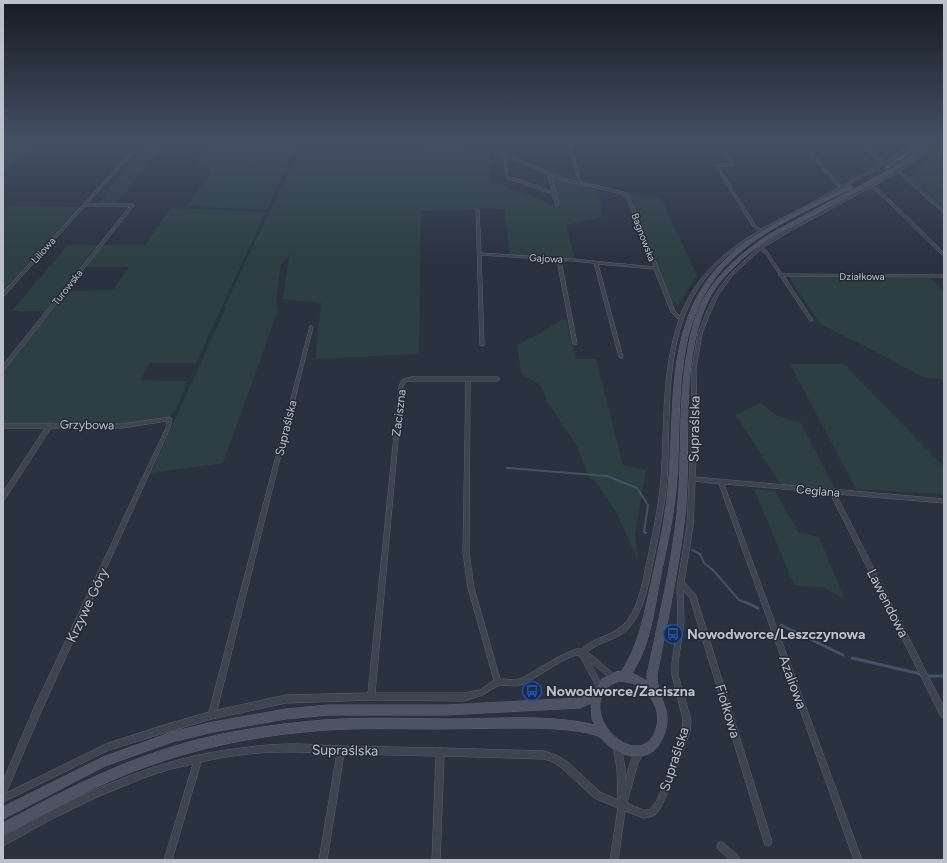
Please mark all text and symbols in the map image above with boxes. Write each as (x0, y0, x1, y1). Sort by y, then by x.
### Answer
street label: Bagnowska (628, 211, 659, 263)
street label: Liliowa (28, 235, 58, 266)
street label: Gajowa (529, 251, 563, 266)
street label: Turowska (49, 267, 85, 308)
street label: Działkowa (839, 270, 885, 283)
street label: Zaciszna (389, 389, 409, 437)
street label: Supraślska (685, 396, 704, 462)
street label: Supraślska (272, 399, 300, 457)
street label: Grzybowa (60, 418, 114, 432)
street label: Ceglana (796, 482, 840, 500)
street label: Krzywe Góry (63, 565, 112, 645)
street label: Lawendowa (863, 566, 912, 640)
bus stop icon: Nowodworce/Leszczynowa (662, 623, 684, 645)
place label: Nowodworce/Leszczynowa (687, 626, 866, 643)
street label: Azaliowa (775, 653, 810, 711)
bus stop icon: Nowodworce/Zaciszna (521, 680, 543, 702)
street label: Fiołkowa (711, 682, 744, 740)
place label: Nowodworce/Zaciszna (546, 683, 695, 700)
street label: Supraślska (656, 725, 693, 793)
street label: Supraślska (312, 741, 378, 760)

